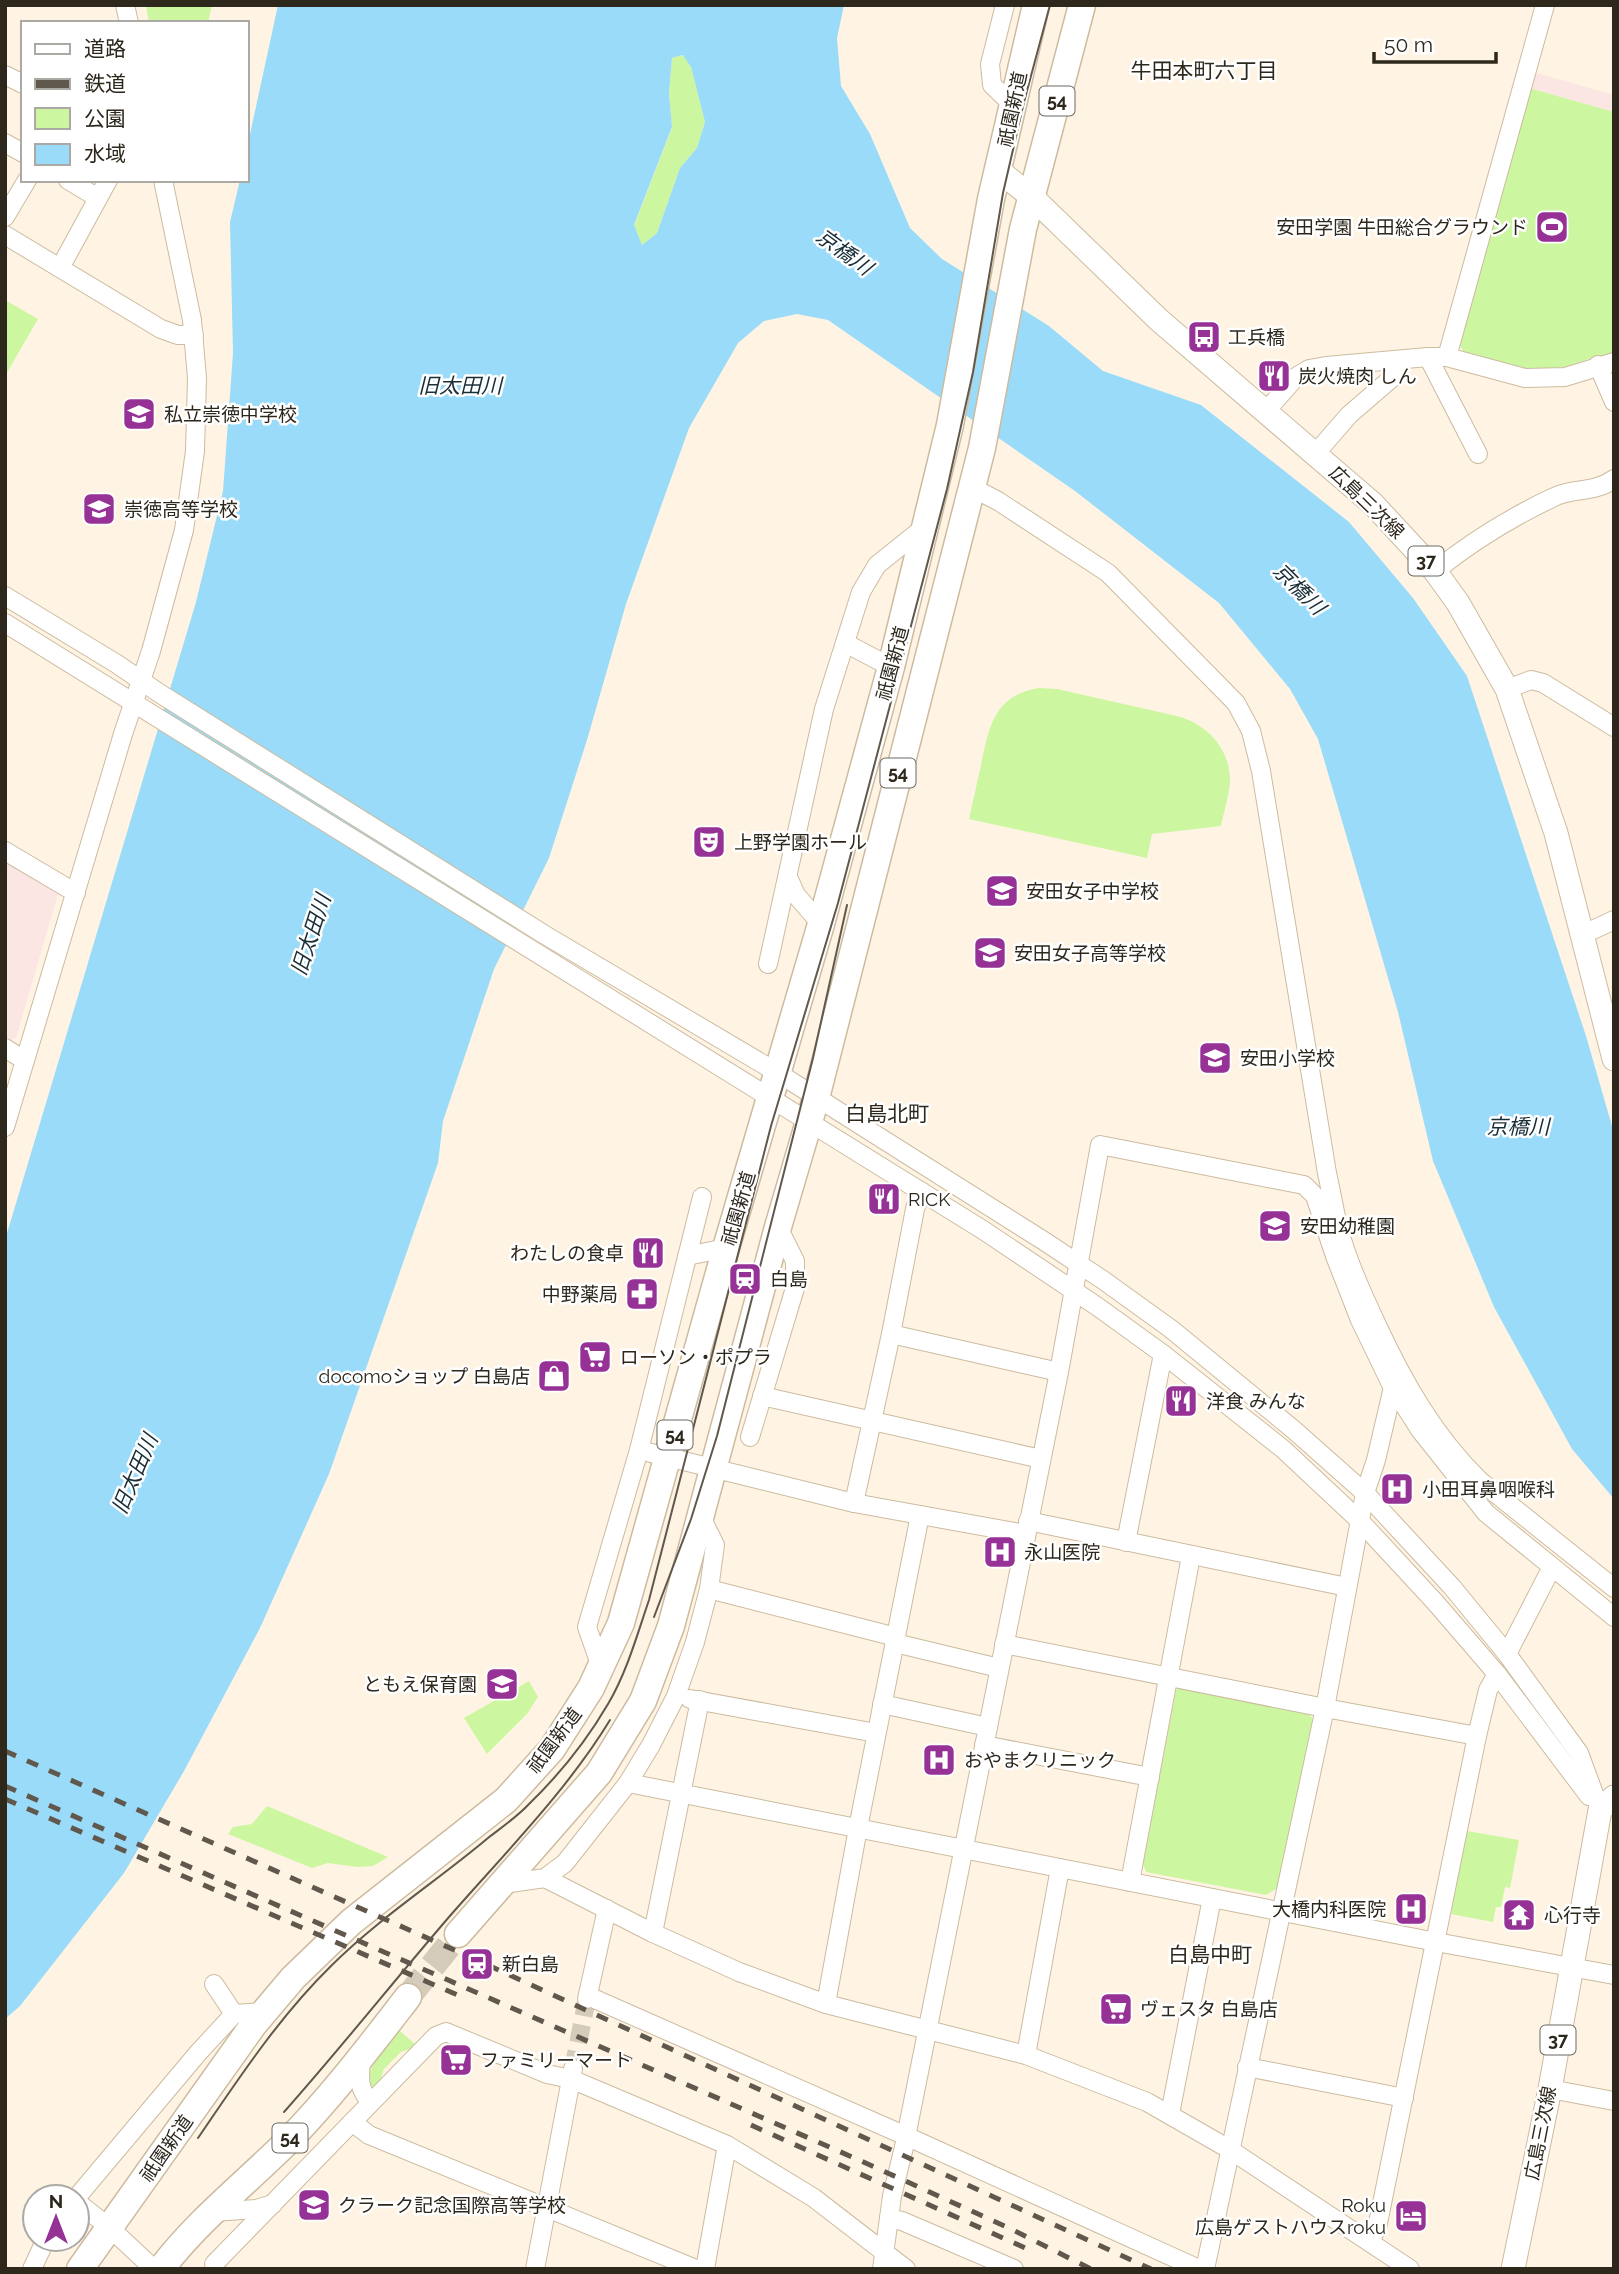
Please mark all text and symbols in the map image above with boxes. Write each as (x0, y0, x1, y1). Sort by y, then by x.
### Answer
legend (21, 21, 248, 182)
scale bar (1374, 21, 1496, 65)
text: 50 m (1384, 32, 1433, 57)
text: 道路 (84, 36, 126, 61)
district label: 牛田本町六丁目 (1131, 58, 1278, 83)
street label: 祇園新道 (993, 70, 1031, 148)
text: 鉄道 (84, 71, 126, 96)
road number: 54 (1040, 86, 1074, 116)
text: 公園 (84, 106, 126, 131)
text: 水域 (84, 141, 126, 166)
sports icon: 安田学園 牛田総合グラウンド (1533, 208, 1571, 246)
place label: 安田学園 牛田総合グラウンド (1276, 216, 1528, 238)
water label: 京橋川 (811, 223, 879, 281)
bus stop icon: 工兵橋 (1185, 318, 1223, 356)
place label: 工兵橋 (1228, 326, 1285, 348)
restaurant icon: 炭火焼肉 しん (1255, 357, 1293, 395)
place label: 炭火焼肉 しん (1298, 365, 1417, 387)
water label: 旧太田川 (418, 373, 504, 398)
school or university icon: 私立崇徳中学校 (120, 395, 158, 433)
place label: 私立崇徳中学校 (164, 403, 297, 425)
street label: 広島三次線 (1325, 461, 1409, 543)
school or university icon: 崇徳高等学校 (80, 490, 118, 528)
place label: 崇徳高等学校 (124, 498, 238, 520)
road number: 37 (1408, 546, 1444, 576)
water label: 京橋川 (1268, 558, 1332, 621)
street label: 祇園新道 (872, 623, 912, 703)
road number: 54 (880, 758, 916, 788)
theatre icon: 上野学園ホール (690, 823, 728, 861)
place label: 上野学園ホール (734, 831, 867, 853)
school or university icon: 安田女子中学校 (983, 872, 1021, 910)
place label: 安田女子中学校 (1026, 880, 1159, 902)
water label: 旧太田川 (286, 889, 336, 979)
school or university icon: 安田女子高等学校 (971, 934, 1009, 972)
place label: 安田女子高等学校 (1014, 942, 1166, 964)
school or university icon: 安田小学校 (1196, 1039, 1234, 1077)
place label: 安田小学校 (1240, 1047, 1335, 1069)
district label: 白島北町 (845, 1101, 929, 1126)
water label: 京橋川 (1487, 1114, 1551, 1139)
street label: 祇園新道 (717, 1168, 759, 1248)
restaurant icon: RICK (865, 1180, 903, 1218)
place label: RICK (908, 1188, 951, 1210)
school or university icon: 安田幼稚園 (1256, 1207, 1294, 1245)
place label: 安田幼稚園 (1300, 1215, 1395, 1237)
restaurant icon: わたしの食卓 (629, 1234, 667, 1272)
place label: わたしの食卓 (510, 1242, 624, 1264)
station icon: 白島 (726, 1260, 764, 1298)
place label: 白島 (770, 1268, 808, 1290)
pharmacy icon: 中野薬局 (623, 1275, 661, 1313)
place label: 中野薬局 (542, 1283, 618, 1305)
supermarket icon: ローソン・ポプラ (576, 1338, 614, 1376)
place label: ローソン・ポプラ (620, 1346, 772, 1368)
shop icon: docomoショップ 白島店 (535, 1357, 573, 1395)
place label: docomoショップ 白島店 (319, 1365, 530, 1387)
restaurant icon: 洋食 みんな (1162, 1382, 1200, 1420)
place label: 洋食 みんな (1206, 1390, 1306, 1412)
road number: 54 (658, 1420, 692, 1450)
water label: 旧太田川 (107, 1428, 163, 1517)
hospital icon: 小田耳鼻咽喉科 (1378, 1470, 1416, 1508)
place label: 小田耳鼻咽喉科 (1422, 1478, 1555, 1500)
hospital icon: 永山医院 (981, 1533, 1019, 1571)
place label: 永山医院 (1024, 1541, 1100, 1563)
school or university icon: ともえ保育園 (483, 1665, 521, 1703)
place label: ともえ保育園 (363, 1673, 477, 1695)
street label: 祇園新道 (522, 1703, 586, 1777)
hospital icon: おやまクリニック (920, 1741, 958, 1779)
place label: おやまクリニック (964, 1749, 1116, 1771)
hospital icon: 大橋内科医院 (1392, 1890, 1430, 1928)
temple icon: 心行寺 (1500, 1896, 1538, 1934)
place label: 大橋内科医院 (1272, 1898, 1386, 1920)
place label: 心行寺 (1544, 1904, 1601, 1926)
district label: 白島中町 (1168, 1942, 1252, 1967)
station icon: 新白島 (458, 1945, 496, 1983)
place label: 新白島 (502, 1953, 559, 1975)
supermarket icon: ヴェスタ 白島店 (1097, 1990, 1135, 2028)
place label: ヴェスタ 白島店 (1140, 1998, 1278, 2020)
road number: 37 (1540, 2026, 1576, 2054)
supermarket icon: ファミリーマート (437, 2041, 475, 2079)
place label: ファミリーマート (480, 2049, 632, 2071)
street label: 広島三次線 (1520, 2084, 1560, 2182)
street label: 祇園新道 (135, 2111, 197, 2185)
road number: 54 (272, 2124, 308, 2152)
north arrow (21, 2183, 91, 2253)
school or university icon: クラーク記念国際高等学校 (295, 2186, 333, 2224)
text: N (49, 2190, 63, 2212)
place label: クラーク記念国際高等学校 (338, 2194, 566, 2216)
place label: Roku 広島ゲストハウスroku (1195, 2194, 1386, 2238)
hotel icon: Roku 広島ゲストハウスroku (1392, 2197, 1430, 2235)

